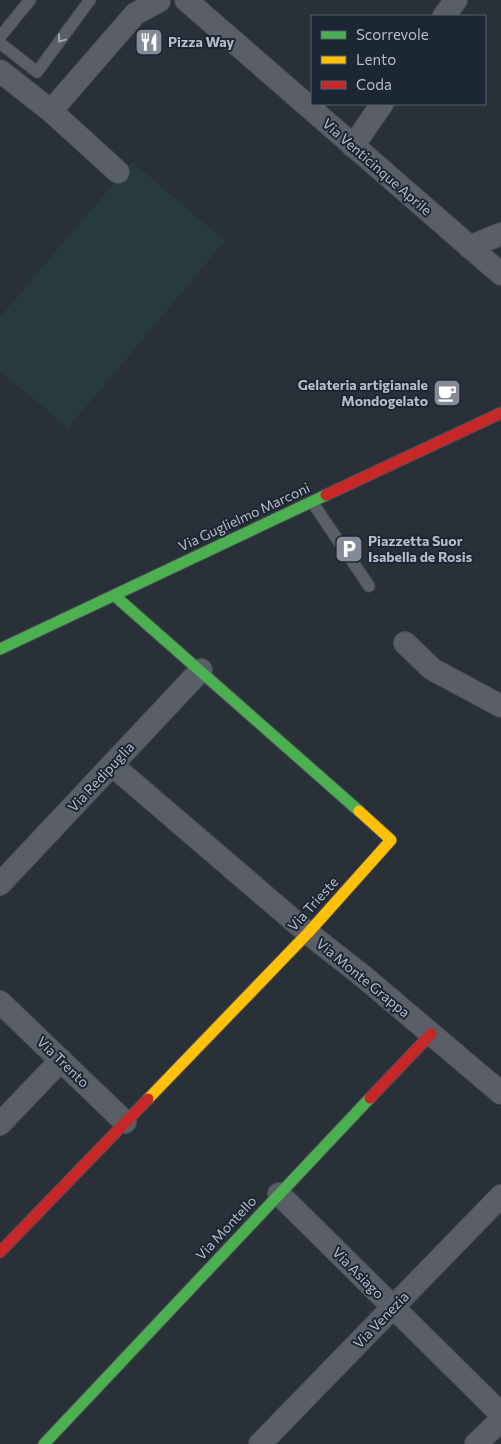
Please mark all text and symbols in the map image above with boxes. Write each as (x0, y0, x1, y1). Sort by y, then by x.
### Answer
legend (311, 15, 486, 105)
text: Scorrevole (356, 25, 429, 43)
restaurant icon: Pizza Way (134, 27, 164, 57)
one-way arrow (58, 33, 67, 43)
place label: Pizza Way (168, 33, 235, 50)
text: Lento (356, 50, 396, 68)
text: Coda (356, 75, 392, 93)
street label: Via Venticinque Aprile (319, 115, 435, 219)
place label: Gelateria artigianale Mondogelato (298, 376, 428, 409)
cafe icon: Gelateria artigianale Mondogelato (432, 378, 462, 408)
street label: Via Guglielmo Marconi (175, 479, 312, 554)
place label: Piazzetta Suor Isabella de Rosis (368, 532, 473, 565)
parking icon: Piazzetta Suor Isabella de Rosis (334, 534, 364, 564)
street label: Via Redipuglia (64, 738, 137, 815)
street label: Via Trieste (284, 873, 341, 934)
street label: Via Monte Grappa (313, 935, 414, 1021)
street label: Via Trento (34, 1033, 93, 1091)
street label: Via Montello (192, 1192, 260, 1263)
street label: Via Asiago (329, 1243, 388, 1302)
street label: Via Venezia (349, 1288, 412, 1352)

